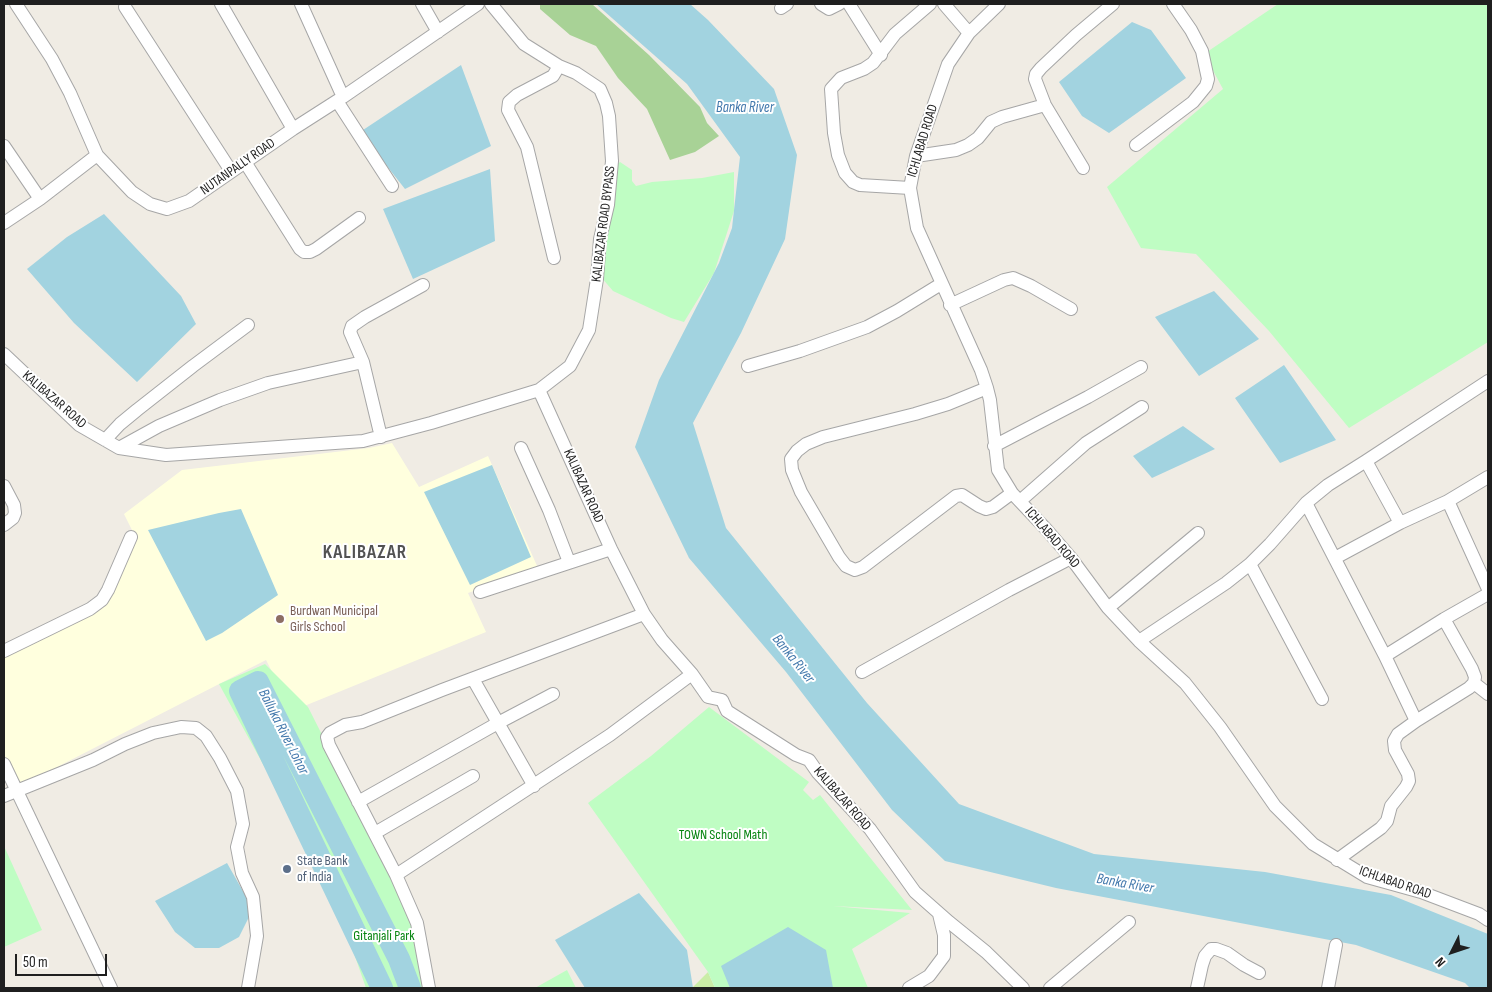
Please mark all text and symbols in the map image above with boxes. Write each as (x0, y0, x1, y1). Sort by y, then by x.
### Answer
water label: Banka River (716, 99, 774, 117)
street label: ICHLABAD ROAD (904, 102, 942, 180)
street label: NUTANPALLY ROAD (197, 135, 279, 199)
street label: KALIBAZAR ROAD BYPASS (589, 165, 619, 283)
street label: KALIBAZAR ROAD (19, 368, 89, 432)
street label: KALIBAZAR ROAD (559, 446, 607, 526)
street label: ICHLABAD ROAD (1021, 504, 1083, 572)
district label: KALIBAZAR (322, 542, 408, 564)
place label: Burdwan Municipal Girls School (290, 603, 378, 636)
marker: Burdwan Municipal Girls School (274, 613, 286, 625)
water label: Banka River (768, 631, 818, 687)
water label: Balluka River Lohor (254, 686, 312, 778)
street label: KALIBAZAR ROAD (810, 764, 874, 834)
park label: TOWN School Math (679, 827, 767, 843)
place label: State Bank of India (297, 853, 348, 886)
marker: State Bank of India (281, 863, 293, 875)
street label: ICHLABAD ROAD (1357, 863, 1433, 903)
water label: Banka River (1095, 870, 1155, 898)
north arrow (1427, 927, 1477, 977)
park label: Gitanjali Park (353, 928, 415, 944)
scale bar (18, 944, 110, 976)
text: 50 m (23, 953, 48, 972)
text: N (1431, 954, 1449, 971)

